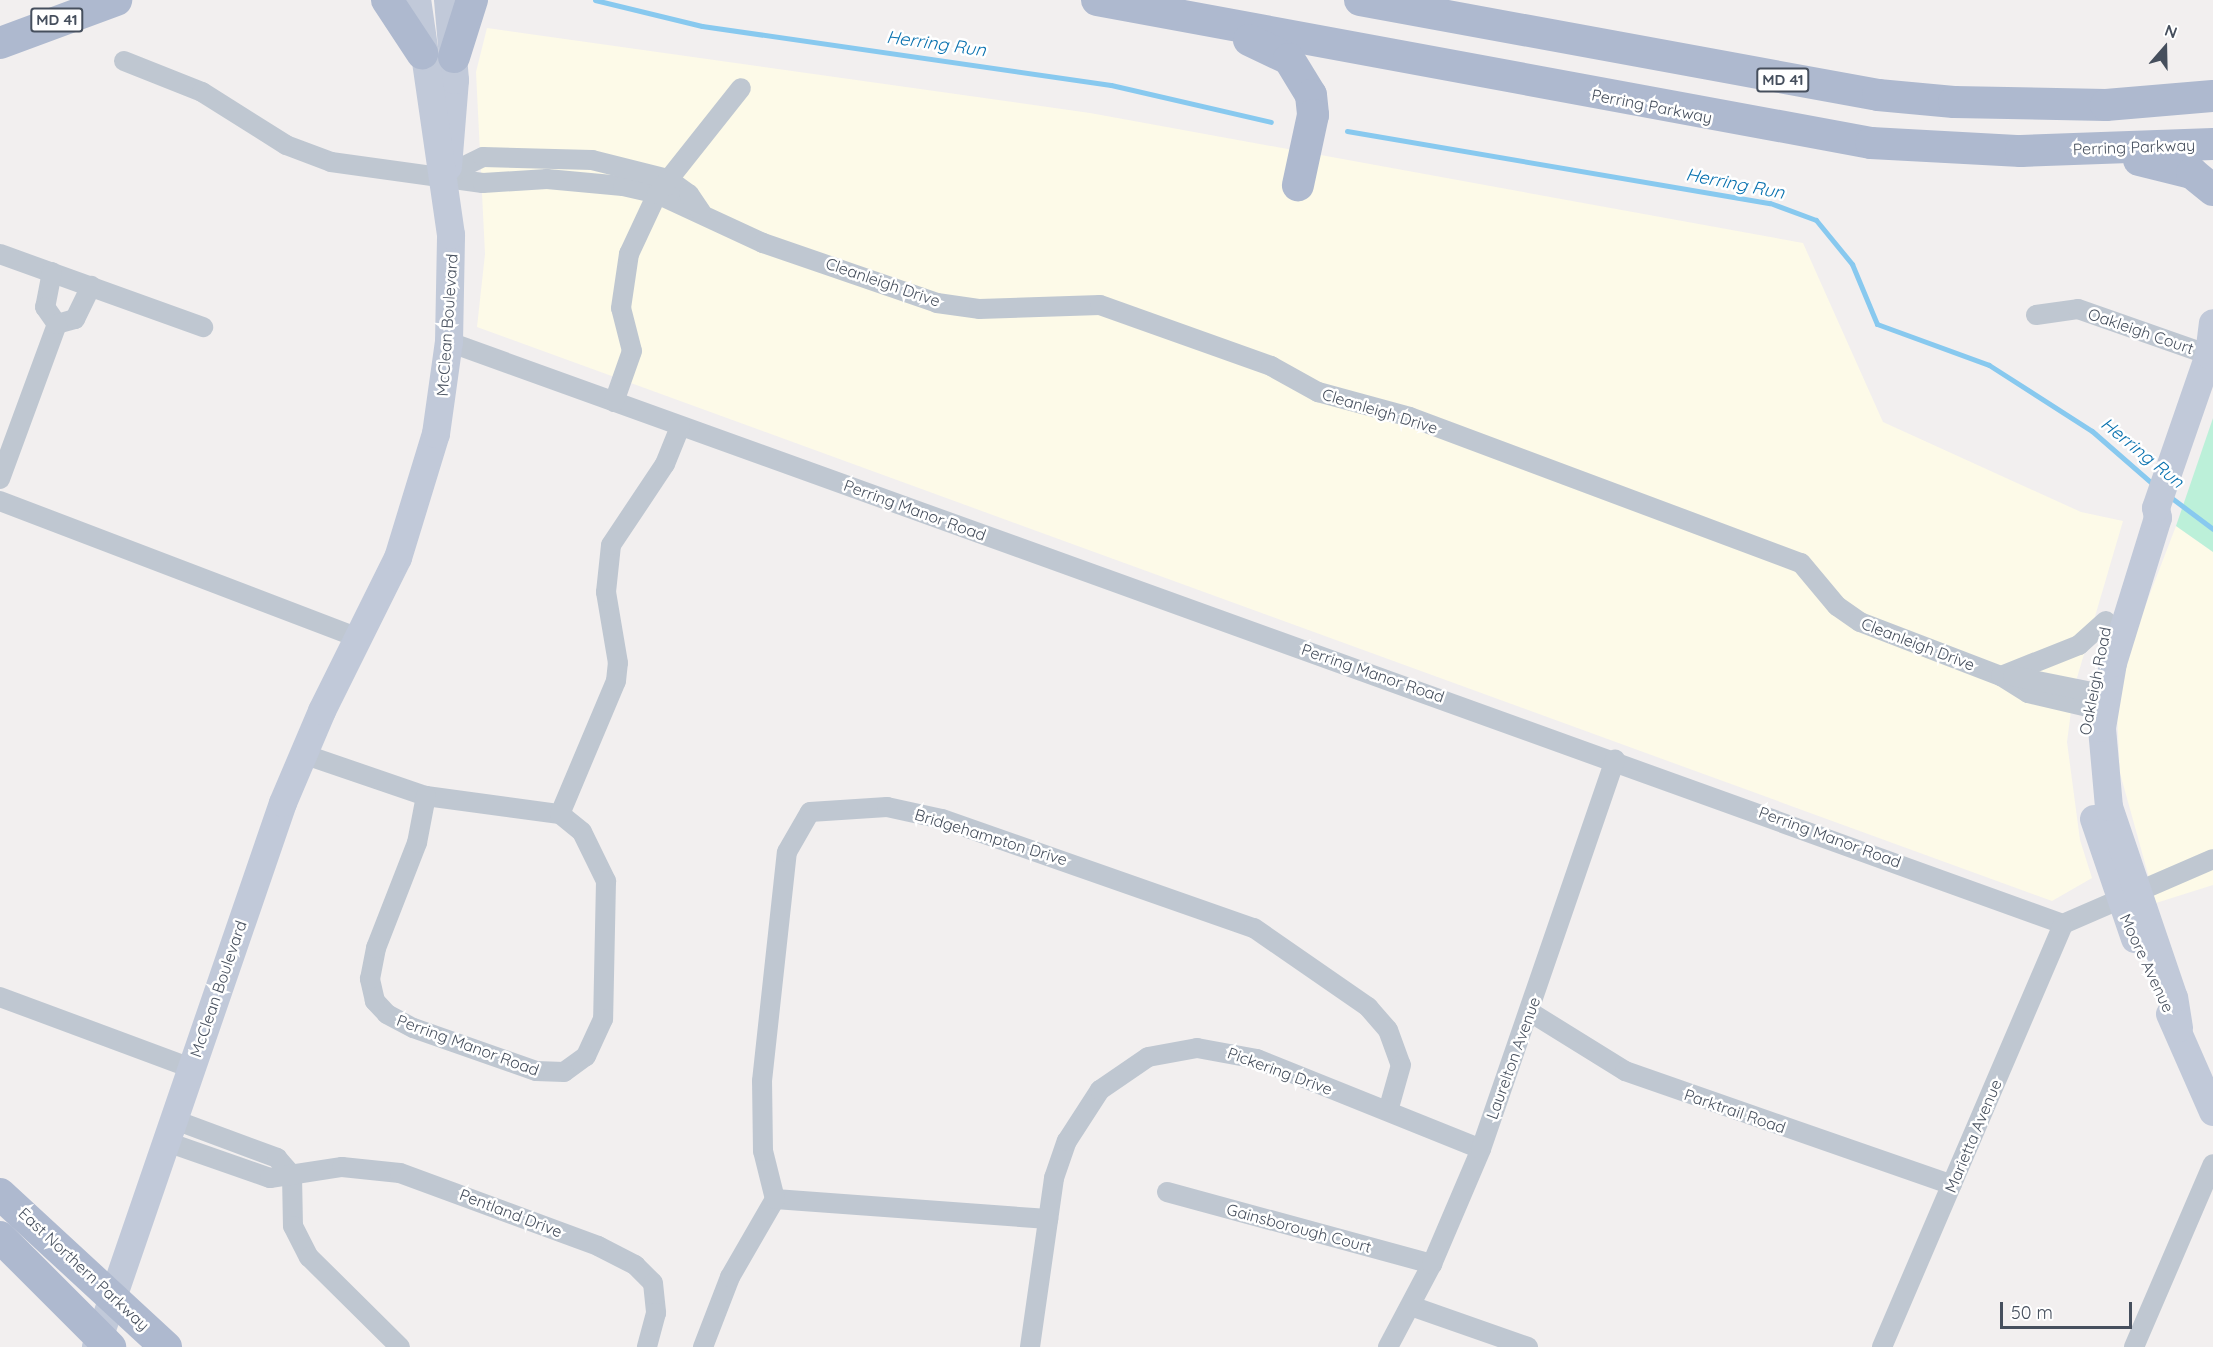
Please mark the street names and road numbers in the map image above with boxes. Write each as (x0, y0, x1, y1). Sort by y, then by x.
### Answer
road number: MD 41 (30, 8, 84, 32)
road number: MD 41 (1756, 68, 1810, 92)
street label: Perring Parkway (1590, 85, 1714, 127)
street label: Perring Parkway (2072, 135, 2196, 159)
street label: McClean Boulevard (432, 253, 462, 397)
street label: Cleanleigh Drive (823, 253, 943, 311)
street label: Oakleigh Court (2086, 304, 2196, 358)
street label: Cleanleigh Drive (1320, 384, 1440, 438)
street label: Perring Manor Road (841, 475, 989, 545)
street label: Cleanleigh Drive (1859, 614, 1977, 674)
street label: Oakleigh Road (2075, 625, 2115, 737)
street label: Perring Manor Road (1299, 640, 1447, 706)
street label: Perring Manor Road (1756, 802, 1904, 872)
street label: Bridgehampton Drive (912, 805, 1070, 869)
street label: Moore Avenue (2116, 911, 2178, 1015)
street label: McClean Boulevard (186, 918, 250, 1060)
street label: Laurelton Avenue (1482, 994, 1544, 1122)
street label: Perring Manor Road (394, 1010, 542, 1080)
street label: Pickering Drive (1225, 1043, 1335, 1099)
street label: Marietta Avenue (1940, 1076, 2006, 1196)
street label: Parktrail Road (1682, 1085, 1788, 1137)
street label: Pentland Drive (457, 1185, 565, 1241)
street label: Gainsborough Court (1224, 1199, 1374, 1257)
street label: East Northern Parkway (15, 1203, 153, 1335)

